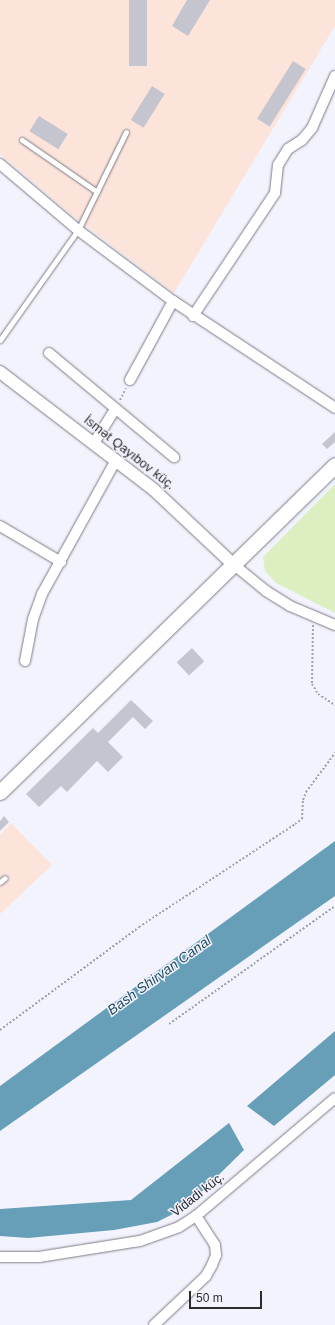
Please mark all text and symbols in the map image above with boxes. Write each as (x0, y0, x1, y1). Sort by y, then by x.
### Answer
street label: İsmət Qayıbov küç. (80, 413, 178, 493)
water label: Bash Shirvan Canal (104, 932, 214, 1018)
street label: Vidadi küç. (168, 1169, 228, 1221)
scale bar (191, 1283, 264, 1309)
text: 50 m (196, 1291, 223, 1305)

